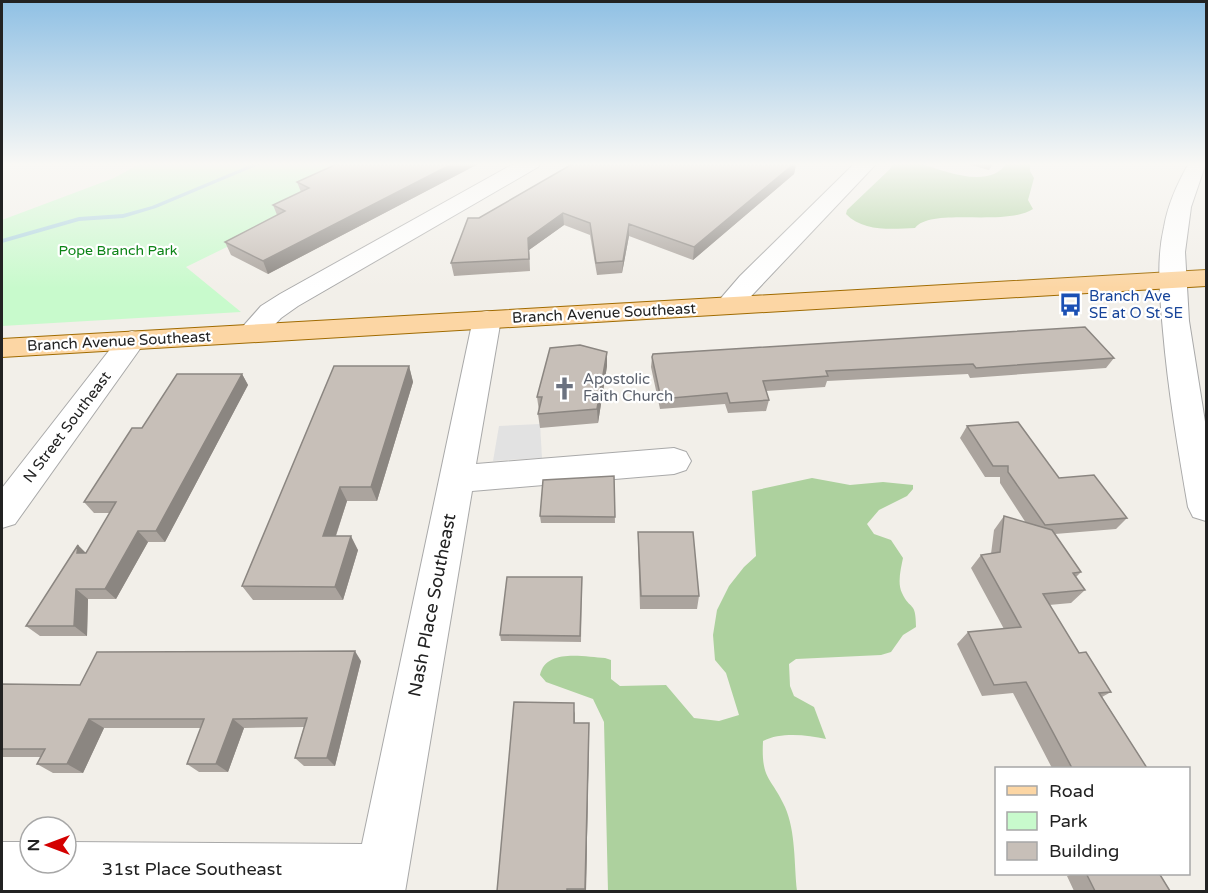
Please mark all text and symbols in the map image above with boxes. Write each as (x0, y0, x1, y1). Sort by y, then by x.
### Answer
park label: Pope Branch Park (58, 242, 178, 259)
place label: Branch Ave SE at O St SE (1089, 287, 1183, 322)
bus stop icon: Branch Ave SE at O St SE (1058, 292, 1084, 318)
street label: Branch Avenue Southeast (511, 299, 697, 327)
street label: Branch Avenue Southeast (26, 327, 212, 355)
street label: N Street Southeast (19, 368, 115, 486)
place label: Apostolic Faith Church (583, 370, 673, 405)
church icon: Apostolic Faith Church (552, 375, 578, 401)
street label: Nash Place Southeast (403, 511, 461, 699)
legend (995, 767, 1190, 875)
text: Road (1049, 780, 1094, 802)
text: Park (1049, 810, 1088, 832)
north arrow (18, 815, 78, 875)
text: N (24, 839, 44, 851)
text: Building (1049, 840, 1119, 862)
street label: 31st Place Southeast (102, 858, 282, 880)

